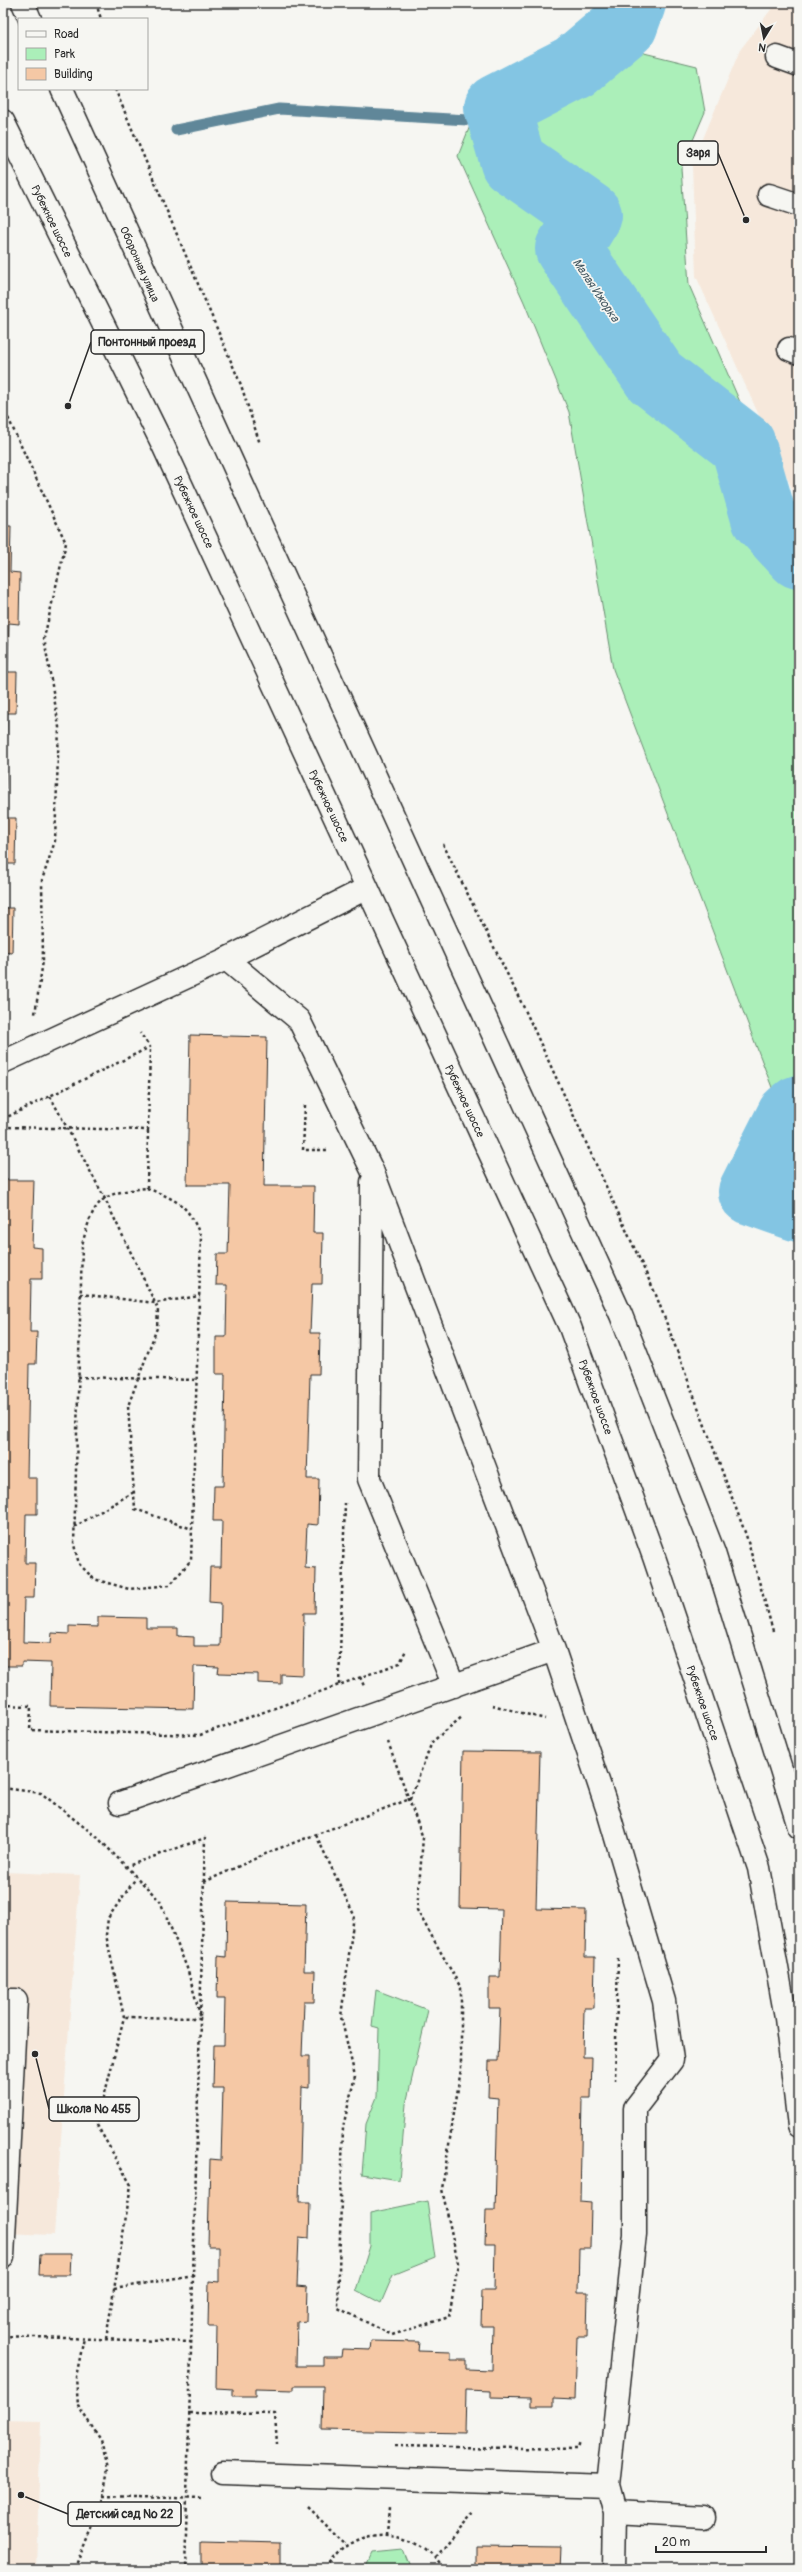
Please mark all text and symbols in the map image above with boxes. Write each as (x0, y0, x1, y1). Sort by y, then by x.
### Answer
legend (18, 18, 148, 90)
north arrow (744, 18, 784, 58)
text: Road (54, 27, 79, 42)
text: N (757, 40, 767, 54)
text: Park (54, 47, 75, 62)
text: Building (54, 67, 93, 82)
callout: Заря (678, 141, 718, 165)
text: Заря (686, 146, 710, 161)
street label: Рубежное шоссе (29, 183, 75, 260)
street label: Оборонная улица (117, 224, 162, 304)
water label: Малая Ижорка (569, 256, 623, 326)
callout: Понтонный проезд (91, 330, 204, 354)
text: Понтонный проезд (98, 335, 196, 350)
street label: Рубежное шоссе (171, 474, 216, 551)
street label: Рубежное шоссе (306, 768, 351, 845)
street label: Рубежное шоссе (442, 1063, 487, 1140)
street label: Рубежное шоссе (576, 1358, 615, 1437)
street label: Рубежное шоссе (684, 1664, 722, 1743)
callout: Школа № 455 (49, 2097, 139, 2121)
text: Школа № 455 (56, 2102, 132, 2117)
callout: Детский сад № 22 (68, 2502, 181, 2526)
text: Детский сад № 22 (75, 2507, 174, 2522)
scale bar (656, 2528, 766, 2554)
text: 20 m (662, 2535, 691, 2550)

